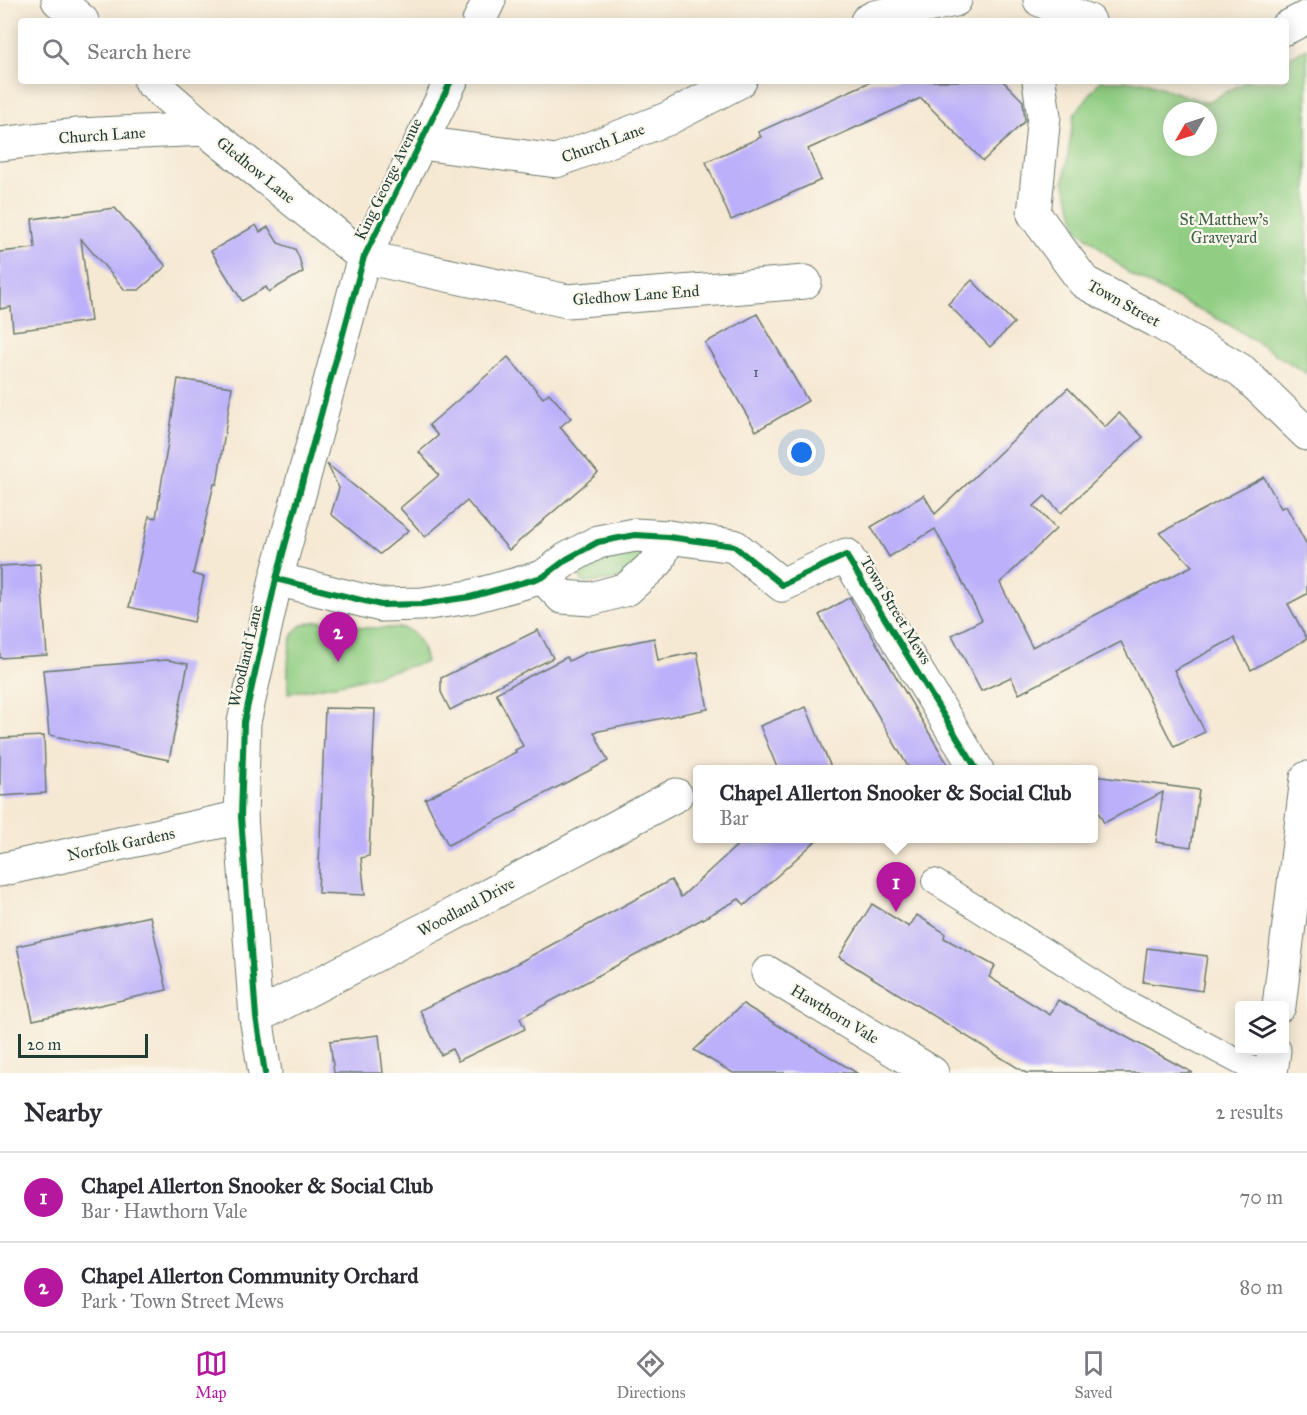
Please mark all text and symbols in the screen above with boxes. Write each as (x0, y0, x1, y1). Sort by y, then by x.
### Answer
search box (18, 18, 1289, 84)
icon: search (39, 35, 72, 68)
text: Search here (87, 38, 191, 65)
north arrow (1163, 102, 1217, 156)
street label: King George Avenue (350, 115, 427, 244)
street label: Church Lane (559, 119, 648, 167)
street label: Church Lane (58, 122, 146, 148)
street label: Gledhow Lane (213, 133, 299, 208)
park label: St Matthew's Graveyard (1180, 210, 1269, 247)
street label: Town Street (1084, 275, 1164, 331)
street label: Gledhow Lane End (572, 281, 700, 309)
house number: 1 (753, 364, 759, 381)
your location (787, 438, 816, 467)
street label: Town Street Mews (856, 552, 936, 668)
street label: Woodland Lane (224, 603, 266, 709)
pin: 2 (318, 612, 358, 662)
popup (693, 765, 1098, 843)
text: Chapel Allerton Snooker & Social Club (719, 779, 1072, 806)
text: Bar (719, 806, 749, 830)
street label: Norfolk Gardens (65, 823, 177, 865)
pin: 1 (876, 862, 916, 912)
street label: Woodland Drive (414, 873, 518, 941)
street label: Hawthorn Vale (788, 980, 883, 1048)
map controls (1235, 1001, 1289, 1055)
button: layers (1235, 1001, 1289, 1055)
scale bar (18, 1031, 148, 1058)
text: 20 m (27, 1035, 61, 1054)
text: Nearby (24, 1096, 102, 1128)
text: 2 results (1215, 1100, 1283, 1124)
text: Chapel Allerton Snooker & Social Club (81, 1172, 433, 1199)
text: 1 (40, 1185, 47, 1209)
text: 70 m (1240, 1185, 1283, 1209)
text: Bar · Hawthorn Vale (81, 1199, 247, 1223)
text: Chapel Allerton Community Orchard (81, 1262, 418, 1289)
text: 2 (39, 1275, 48, 1299)
text: 80 m (1240, 1275, 1283, 1299)
text: Park · Town Street Mews (81, 1289, 284, 1313)
tab: Map (195, 1347, 228, 1402)
tab: Directions (617, 1347, 685, 1402)
tab: Saved (1074, 1347, 1112, 1402)

